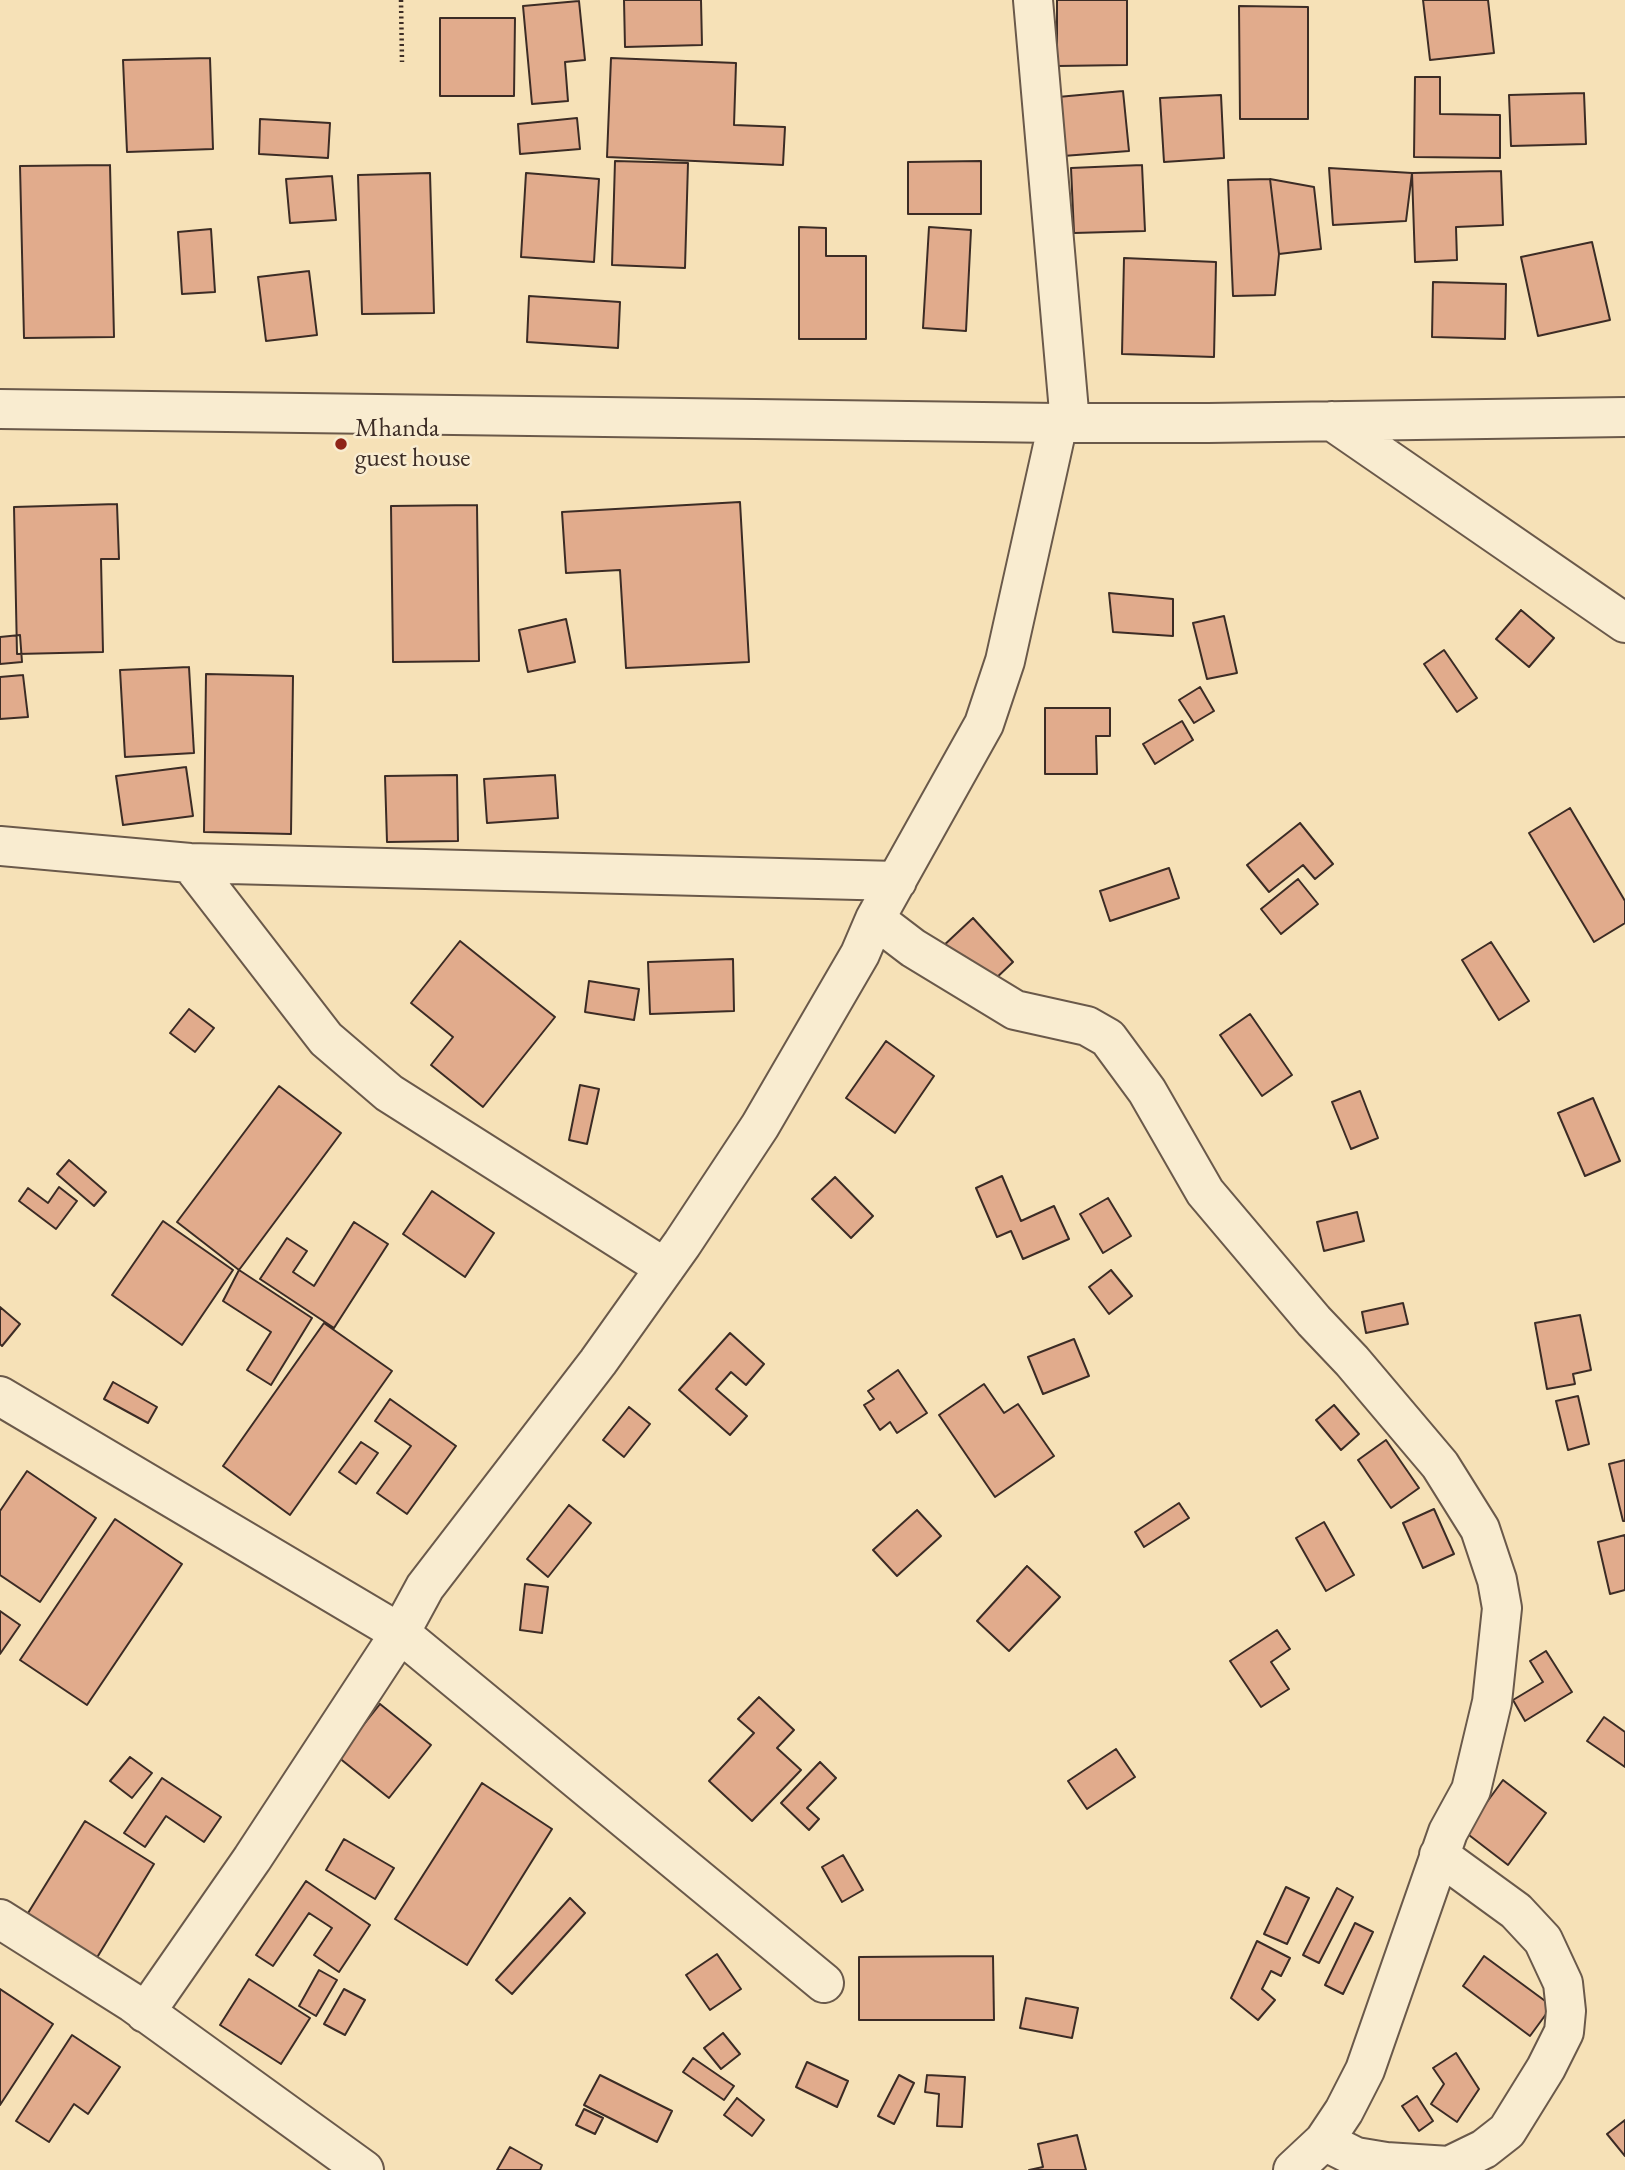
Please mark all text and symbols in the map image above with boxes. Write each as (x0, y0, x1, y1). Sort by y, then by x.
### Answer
place label: Mhanda guest house (355, 413, 470, 474)
marker: Mhanda guest house (333, 436, 349, 452)

